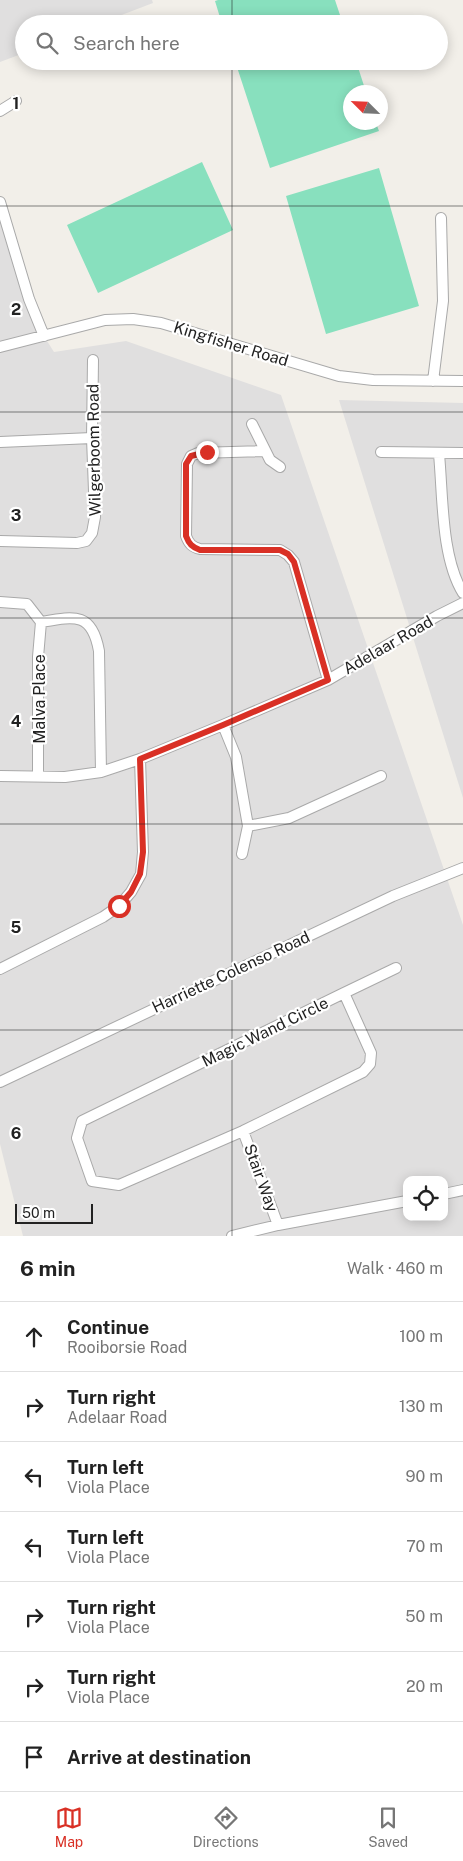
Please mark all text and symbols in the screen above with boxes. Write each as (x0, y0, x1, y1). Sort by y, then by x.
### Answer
search box (15, 15, 448, 70)
icon: search (33, 29, 61, 57)
text: Search here (73, 32, 180, 54)
north arrow (343, 85, 388, 130)
text: 1 (13, 94, 19, 113)
text: 2 (11, 300, 21, 319)
street label: Kingfisher Road (171, 318, 291, 370)
street label: Wilgerboom Road (83, 384, 105, 516)
route end (196, 441, 219, 464)
text: 3 (11, 506, 21, 525)
street label: Adelaar Road (340, 612, 436, 678)
street label: Malva Place (30, 654, 49, 744)
text: 4 (11, 712, 22, 731)
route start (108, 895, 131, 918)
text: 5 (11, 918, 22, 937)
street label: Harriette Colenso Road (149, 927, 313, 1017)
street label: Magic Wand Circle (199, 993, 331, 1071)
text: 6 (11, 1124, 21, 1143)
street label: Stair Way (240, 1141, 282, 1215)
map controls (403, 1176, 448, 1221)
button: locate (403, 1176, 448, 1221)
scale bar (15, 1201, 92, 1224)
text: 50 m (22, 1205, 55, 1221)
text: 6 min (20, 1256, 76, 1281)
text: Walk · 460 m (347, 1259, 443, 1278)
text: Continue (67, 1316, 149, 1338)
icon: ahead (20, 1323, 48, 1351)
text: 100 m (399, 1327, 443, 1346)
text: Rooiborsie Road (67, 1338, 187, 1357)
text: Turn right (67, 1386, 156, 1408)
icon: right (20, 1393, 48, 1421)
text: 130 m (399, 1397, 443, 1416)
text: Adelaar Road (67, 1408, 167, 1427)
text: Turn left (67, 1456, 144, 1478)
icon: left (20, 1463, 48, 1491)
text: 90 m (406, 1467, 443, 1486)
text: Viola Place (67, 1478, 150, 1497)
text: Turn left (67, 1526, 144, 1548)
icon: left (20, 1533, 48, 1561)
text: 70 m (406, 1537, 443, 1556)
text: Viola Place (67, 1548, 150, 1567)
text: Turn right (67, 1596, 156, 1618)
icon: right (20, 1603, 48, 1631)
text: 50 m (405, 1607, 443, 1626)
text: Viola Place (67, 1618, 150, 1637)
text: Turn right (67, 1666, 156, 1688)
icon: right (20, 1673, 48, 1701)
text: 20 m (406, 1677, 443, 1696)
text: Viola Place (67, 1688, 150, 1707)
icon: arrive (20, 1743, 48, 1771)
text: Arrive at destination (67, 1746, 251, 1768)
tab: Map (55, 1804, 83, 1850)
tab: Directions (193, 1804, 259, 1850)
tab: Saved (368, 1804, 408, 1850)

